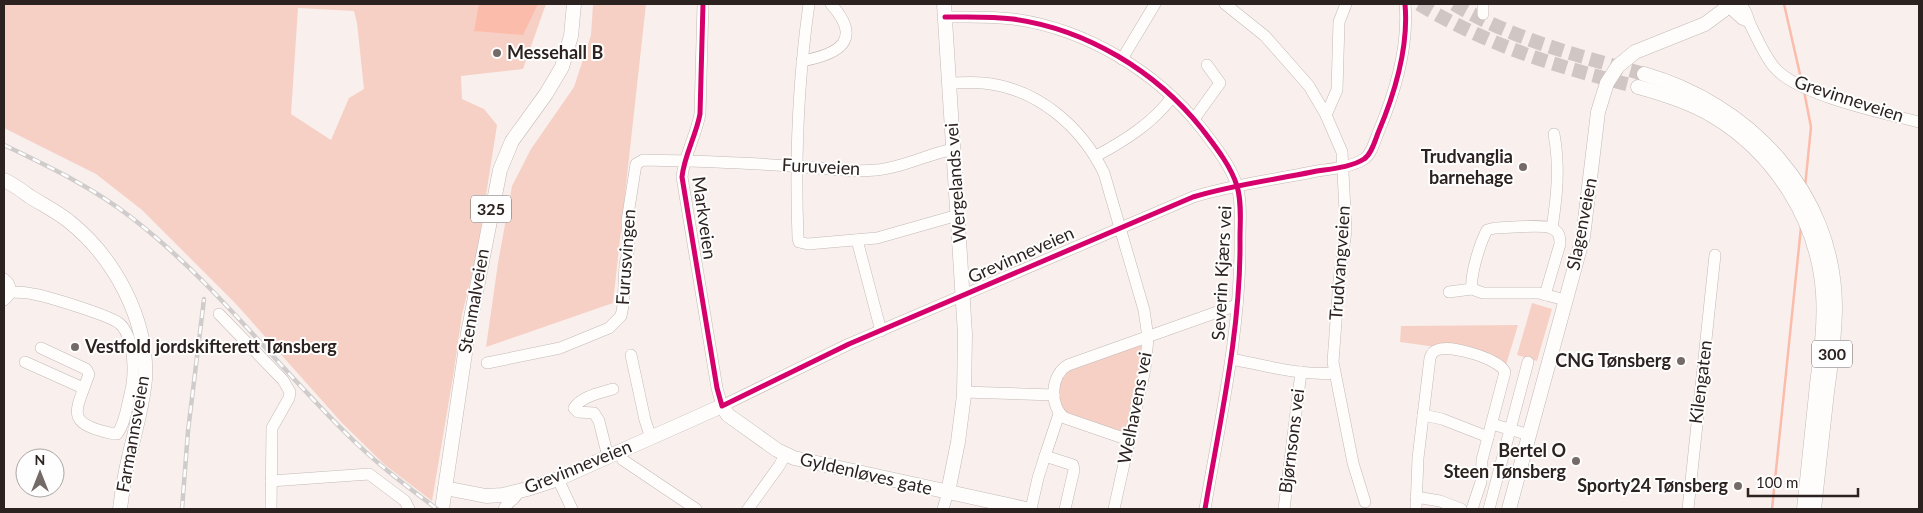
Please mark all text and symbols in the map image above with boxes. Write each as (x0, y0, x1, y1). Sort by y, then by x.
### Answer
place label: Messehall B (507, 41, 603, 63)
marker: Messehall B (491, 47, 503, 59)
street label: Grevinneveien (1792, 70, 1907, 126)
street label: Wergelands vei (940, 122, 970, 244)
place label: Trudvanglia barnehage (1421, 145, 1513, 188)
street label: Furuveien (781, 153, 861, 179)
marker: Trudvanglia barnehage (1517, 161, 1529, 173)
street label: Markveien (688, 175, 722, 261)
street label: Slagenveien (1561, 176, 1601, 272)
road number: 325 (471, 195, 511, 222)
street label: Severin Kjærs vei (1206, 205, 1236, 341)
street label: Trudvangveien (1324, 205, 1354, 321)
street label: Furusvingen (611, 208, 639, 306)
street label: Grevinneveien (964, 221, 1077, 287)
street label: Stenmalveien (453, 247, 493, 355)
place label: Vestfold jordskifterett Tønsberg (84, 335, 337, 357)
street label: Kilengaten (1684, 339, 1716, 425)
road number: 300 (1812, 340, 1852, 368)
marker: Vestfold jordskifterett Tønsberg (69, 341, 81, 353)
place label: CNG Tønsberg (1555, 349, 1671, 371)
street label: Welhavens vei (1112, 350, 1156, 466)
marker: CNG Tønsberg (1675, 355, 1687, 367)
street label: Farmannsveien (111, 374, 153, 494)
street label: Bjørnsons vei (1274, 387, 1308, 495)
street label: Grevinneveien (521, 435, 635, 498)
place label: Bertel O Steen Tønsberg (1444, 439, 1566, 482)
street label: Gyldenløves gate (798, 447, 935, 499)
north arrow (15, 448, 65, 498)
text: N (35, 451, 45, 468)
marker: Bertel O Steen Tønsberg (1570, 455, 1582, 467)
scale bar (1748, 466, 1858, 498)
text: 100 m (1756, 473, 1798, 491)
place label: Sporty24 Tønsberg (1577, 474, 1728, 496)
marker: Sporty24 Tønsberg (1732, 480, 1744, 492)

